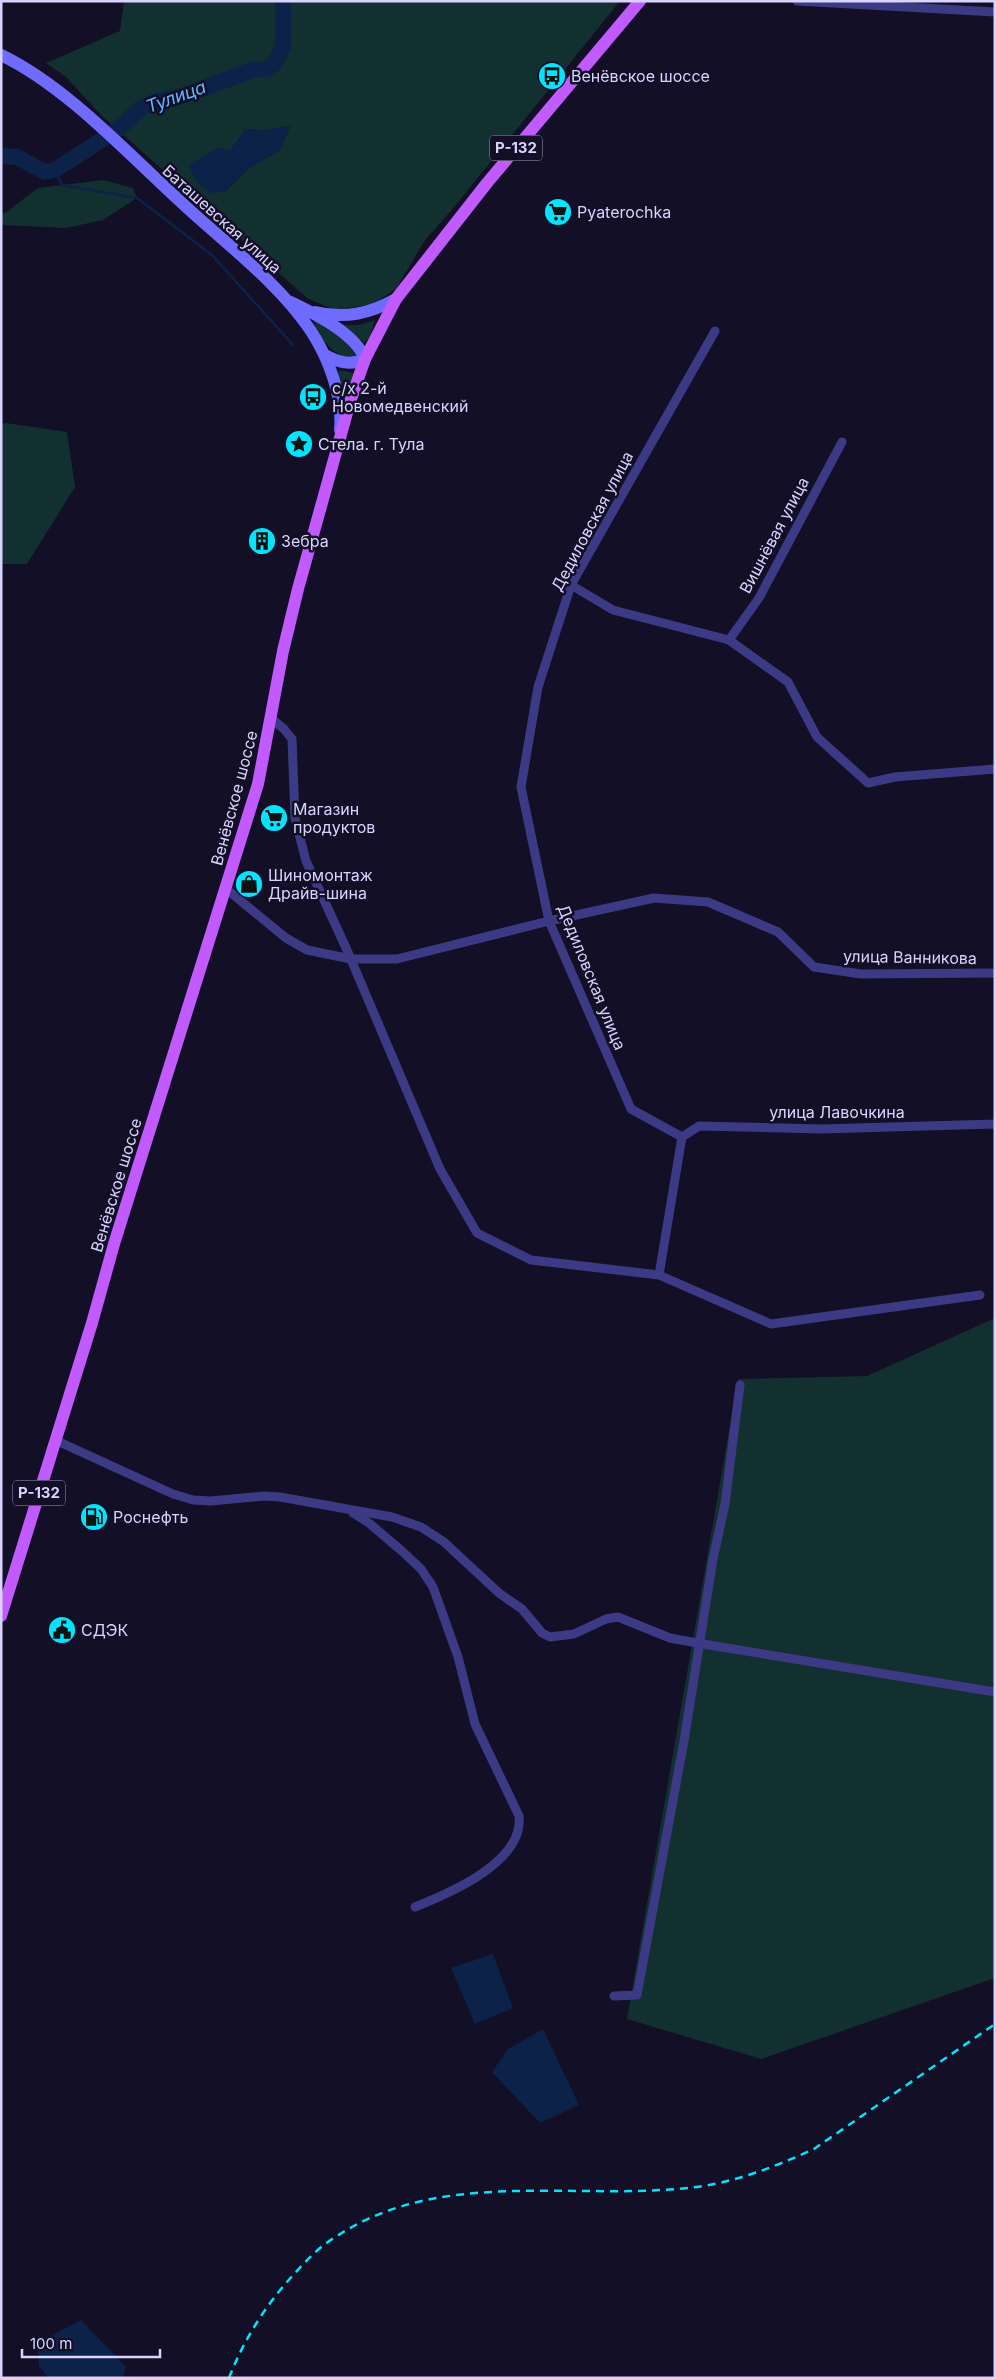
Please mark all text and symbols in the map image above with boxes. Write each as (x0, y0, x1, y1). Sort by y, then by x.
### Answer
bus stop icon: Венёвское шоссе (537, 61, 567, 91)
place label: Венёвское шоссе (571, 66, 710, 86)
water label: Тулица (143, 76, 209, 117)
road number: Р-132 (490, 136, 542, 160)
street label: Баташевская улица (158, 160, 286, 278)
supermarket icon: Pyaterochka (543, 197, 573, 227)
place label: Pyaterochka (577, 202, 671, 222)
place label: с/х 2-й Новомедвенский (332, 378, 468, 416)
bus stop icon: с/х 2-й Новомедвенский (298, 382, 328, 412)
place icon: Стела. г. Тула (284, 429, 314, 459)
place label: Стела. г. Тула (318, 434, 424, 454)
street label: Дедиловская улица (547, 448, 637, 594)
street label: Вишнёвая улица (735, 473, 813, 597)
building icon: Зебра (247, 526, 277, 556)
place label: Зебра (281, 531, 329, 551)
street label: Венёвское шоссе (206, 728, 262, 868)
place label: Магазин продуктов (293, 799, 375, 837)
supermarket icon: Магазин продуктов (259, 803, 289, 833)
place label: Шиномонтаж Драйв-шина (268, 865, 373, 903)
shop icon: Шиномонтаж Драйв-шина (234, 869, 264, 899)
street label: Дедиловская улица (554, 901, 630, 1053)
street label: улица Ванникова (843, 946, 977, 968)
street label: улица Лавочкина (769, 1102, 905, 1122)
street label: Венёвское шоссе (86, 1116, 146, 1254)
road number: Р-132 (13, 1480, 65, 1506)
fuel station icon: Роснефть (79, 1502, 109, 1532)
place label: Роснефть (113, 1507, 188, 1527)
public building icon: СДЭК (47, 1615, 77, 1645)
place label: СДЭК (81, 1620, 128, 1640)
scale bar (22, 2326, 160, 2358)
text: 100 m (30, 2334, 72, 2353)

